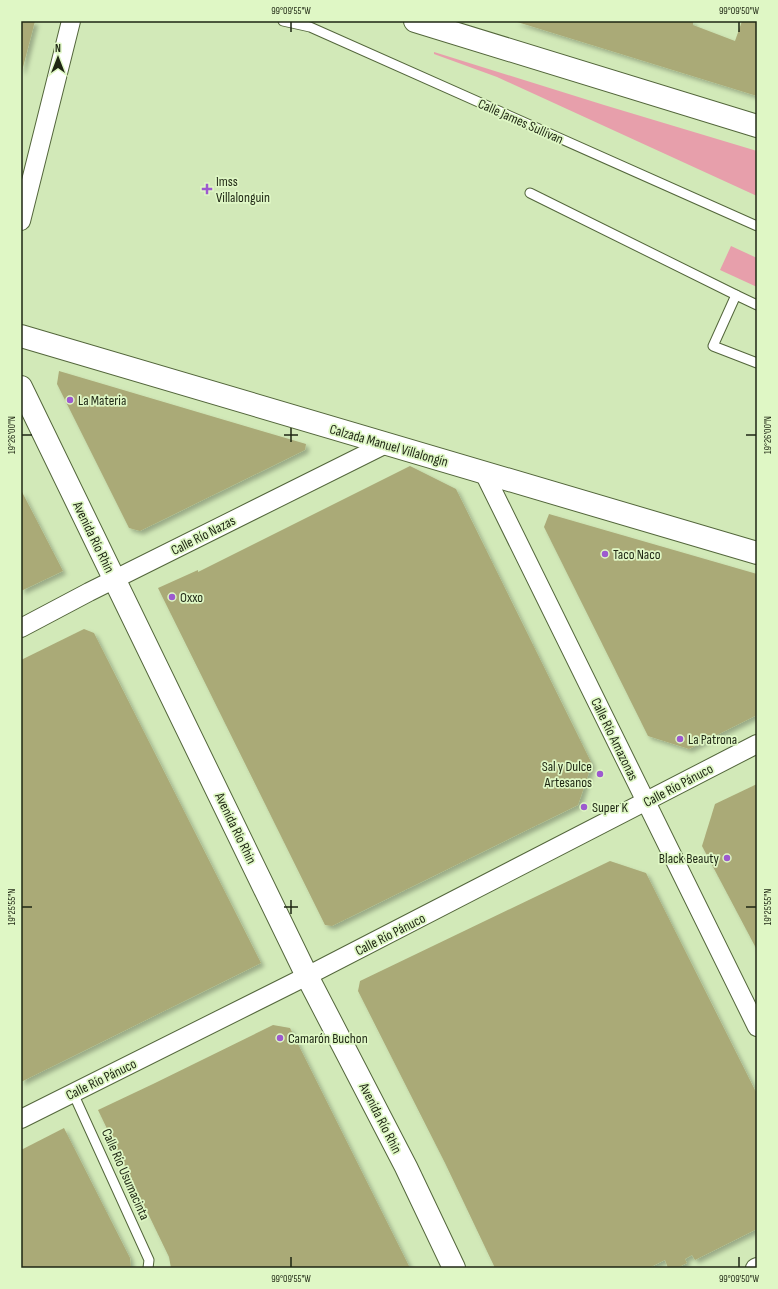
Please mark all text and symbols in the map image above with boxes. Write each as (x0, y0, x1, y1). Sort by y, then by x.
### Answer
text: 99°09'55"W (271, 5, 311, 17)
text: 99°09'50"W (719, 5, 760, 17)
north arrow (38, 38, 78, 78)
text: N (55, 42, 61, 55)
street label: Calle James Sullivan (475, 95, 566, 148)
place label: Imss Villalonguin (216, 173, 270, 206)
marker: Imss Villalonguin (201, 183, 213, 195)
place label: La Materia (78, 392, 126, 409)
marker: La Materia (65, 395, 75, 405)
text: 19°26'00"N (6, 416, 18, 454)
text: 19°26'00"N (762, 416, 774, 454)
street label: Calzada Manuel Villalongín (328, 420, 450, 471)
street label: Avenida Río Rhin (69, 498, 118, 576)
street label: Calle Río Nazas (168, 512, 238, 559)
place label: Taco Naco (613, 546, 661, 563)
marker: Taco Naco (600, 549, 610, 559)
place label: Oxxo (180, 589, 203, 606)
marker: Oxxo (167, 592, 177, 602)
street label: Calle Río Amazonas (587, 695, 642, 783)
place label: La Patrona (688, 731, 737, 748)
marker: La Patrona (675, 734, 685, 744)
place label: Sal y Dulce Artesanos (542, 758, 592, 791)
street label: Calle Río Pánuco (640, 760, 716, 811)
marker: Sal y Dulce Artesanos (595, 769, 605, 779)
street label: Avenida Río Rhin (211, 789, 260, 867)
place label: Super K (592, 799, 629, 816)
marker: Super K (579, 802, 589, 812)
place label: Black Beauty (659, 850, 720, 867)
marker: Black Beauty (722, 853, 732, 863)
text: 19°25'55"N (6, 889, 18, 925)
text: 19°25'55"N (762, 889, 774, 925)
street label: Calle Río Pánuco (352, 909, 428, 959)
place label: Camarón Buchon (288, 1030, 368, 1047)
marker: Camarón Buchon (275, 1033, 285, 1043)
street label: Calle Río Pánuco (63, 1055, 139, 1104)
street label: Avenida Río Rhin (355, 1079, 406, 1156)
street label: Calle Río Usumacinta (98, 1126, 153, 1223)
text: 99°09'55"W (271, 1273, 311, 1285)
text: 99°09'50"W (719, 1273, 760, 1285)

